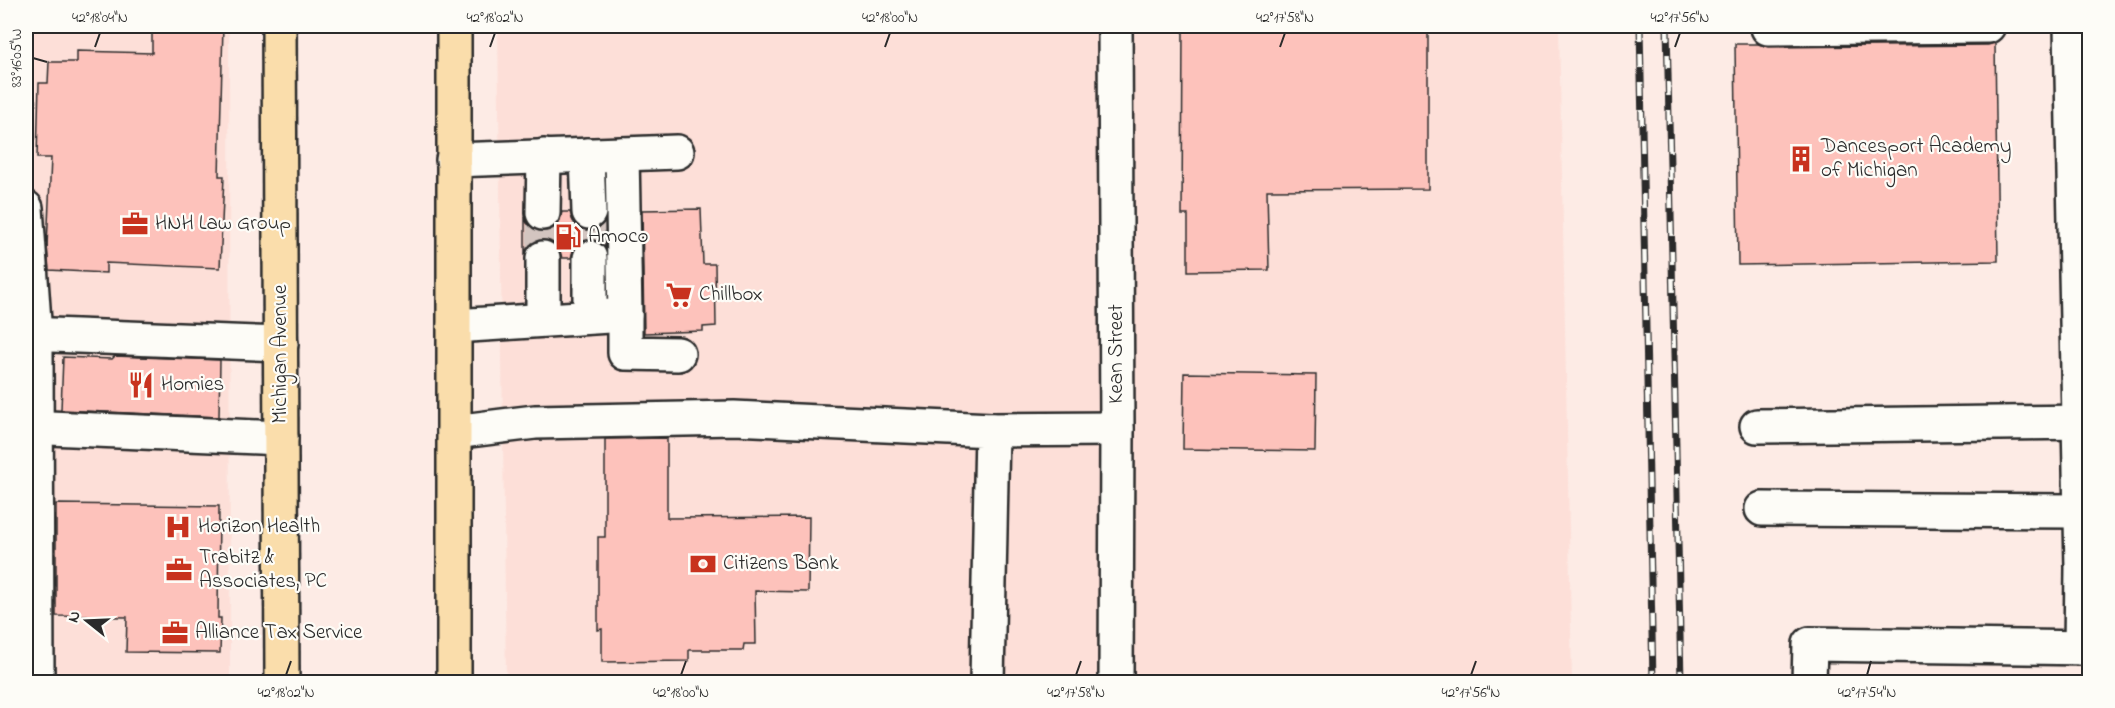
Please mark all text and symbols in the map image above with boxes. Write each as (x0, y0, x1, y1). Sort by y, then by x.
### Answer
text: 42°18'04"N (72, 7, 128, 29)
text: 42°18'02"N (466, 7, 524, 29)
text: 42°18'00"N (862, 7, 918, 29)
text: 42°17'58"N (1256, 7, 1314, 29)
text: 42°17'56"N (1651, 7, 1710, 29)
text: 83°16'05"W (6, 29, 28, 87)
place label: Dancesport Academy of Michigan (1820, 132, 2011, 188)
building icon: Dancesport Academy of Michigan (1786, 144, 1816, 174)
office icon: HNH Law Group (120, 209, 150, 239)
place label: HNH Law Group (155, 209, 291, 239)
fuel station icon: Amoco (553, 222, 583, 252)
place label: Amoco (588, 222, 648, 252)
supermarket icon: Chillbox (664, 280, 694, 310)
place label: Chillbox (699, 280, 763, 310)
street label: Michigan Avenue (266, 284, 298, 423)
street label: Kean Street (1102, 304, 1132, 404)
restaurant icon: Homies (126, 370, 156, 400)
place label: Homies (161, 370, 224, 400)
hospital icon: Horizon Health (163, 512, 193, 542)
place label: Horizon Health (198, 512, 320, 542)
place label: Trabitz & Associates, PC (199, 543, 327, 597)
bank icon: Citizens Bank (688, 549, 718, 579)
place label: Citizens Bank (723, 549, 839, 579)
office icon: Trabitz & Associates, PC (164, 555, 194, 585)
north arrow (57, 591, 117, 651)
text: N (62, 608, 88, 626)
office icon: Alliance Tax Service (160, 618, 190, 648)
place label: Alliance Tax Service (195, 618, 363, 648)
text: 42°18'02"N (257, 682, 315, 704)
text: 42°18'00"N (653, 682, 709, 704)
text: 42°17'58"N (1047, 682, 1105, 704)
text: 42°17'56"N (1442, 682, 1501, 704)
text: 42°17'54"N (1838, 682, 1896, 704)

